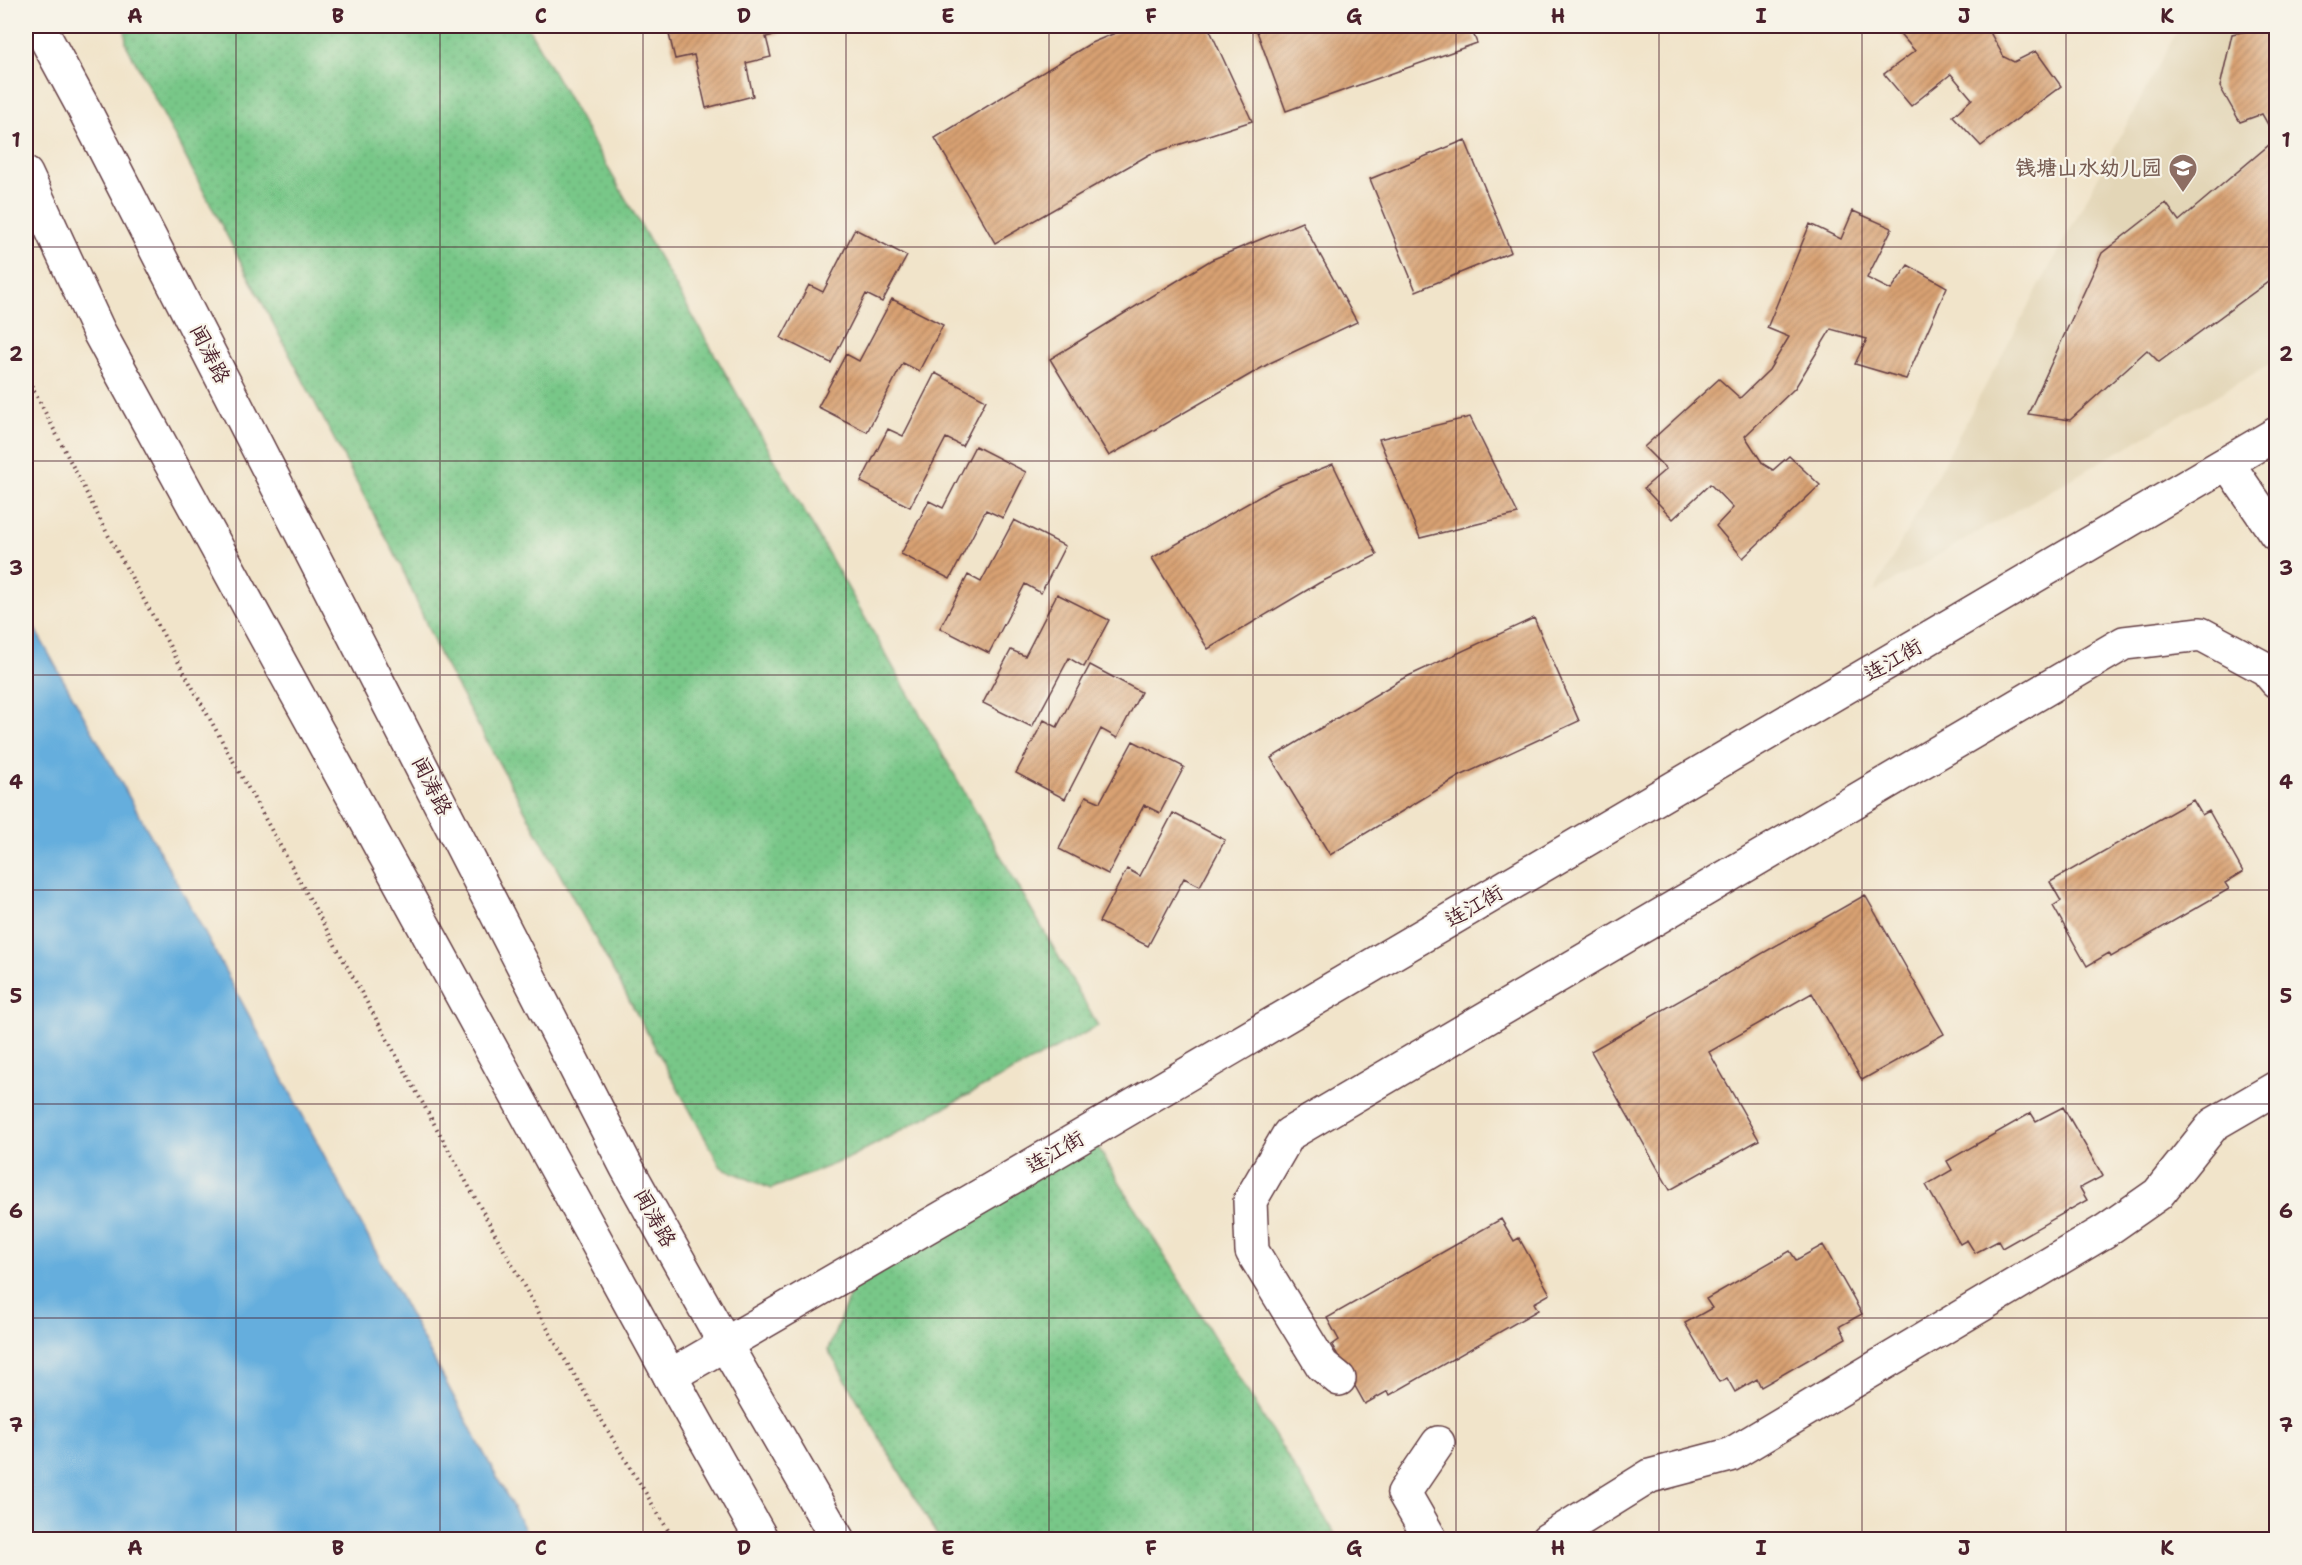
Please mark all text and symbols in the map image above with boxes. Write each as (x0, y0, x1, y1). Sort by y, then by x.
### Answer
text: A (127, 3, 143, 29)
text: B (332, 3, 344, 29)
text: C (535, 3, 547, 29)
text: D (737, 3, 751, 29)
text: E (941, 3, 955, 29)
text: F (1145, 3, 1157, 29)
text: G (1346, 3, 1362, 29)
text: H (1551, 3, 1565, 29)
text: I (1755, 3, 1767, 29)
text: J (1958, 3, 1971, 29)
text: K (2160, 3, 2174, 29)
text: 1 (11, 127, 21, 153)
text: 1 (2281, 127, 2291, 153)
school or university icon: 钱塘山水幼儿园 (2167, 152, 2199, 194)
place label: 钱塘山水幼儿园 (2015, 154, 2162, 182)
street label: 闻涛路 (183, 320, 237, 388)
text: 2 (9, 341, 23, 367)
text: 2 (2279, 341, 2293, 367)
text: 3 (9, 555, 23, 581)
text: 3 (2279, 555, 2293, 581)
street label: 连江街 (1859, 632, 1927, 688)
street label: 闻涛路 (405, 752, 459, 820)
text: 4 (9, 769, 23, 795)
text: 4 (2279, 769, 2293, 795)
street label: 连江街 (1440, 878, 1508, 934)
text: 5 (10, 983, 22, 1009)
text: 5 (2280, 983, 2292, 1009)
street label: 连江街 (1021, 1124, 1089, 1180)
street label: 闻涛路 (627, 1184, 683, 1252)
text: 6 (9, 1198, 23, 1224)
text: 6 (2279, 1198, 2293, 1224)
text: 7 (9, 1412, 23, 1438)
text: 7 (2279, 1412, 2293, 1438)
text: A (127, 1535, 143, 1561)
text: B (332, 1535, 344, 1561)
text: C (535, 1535, 547, 1561)
text: D (737, 1535, 751, 1561)
text: E (941, 1535, 955, 1561)
text: F (1145, 1535, 1157, 1561)
text: G (1346, 1535, 1362, 1561)
text: H (1551, 1535, 1565, 1561)
text: I (1755, 1535, 1767, 1561)
text: J (1958, 1535, 1971, 1561)
text: K (2160, 1535, 2174, 1561)

